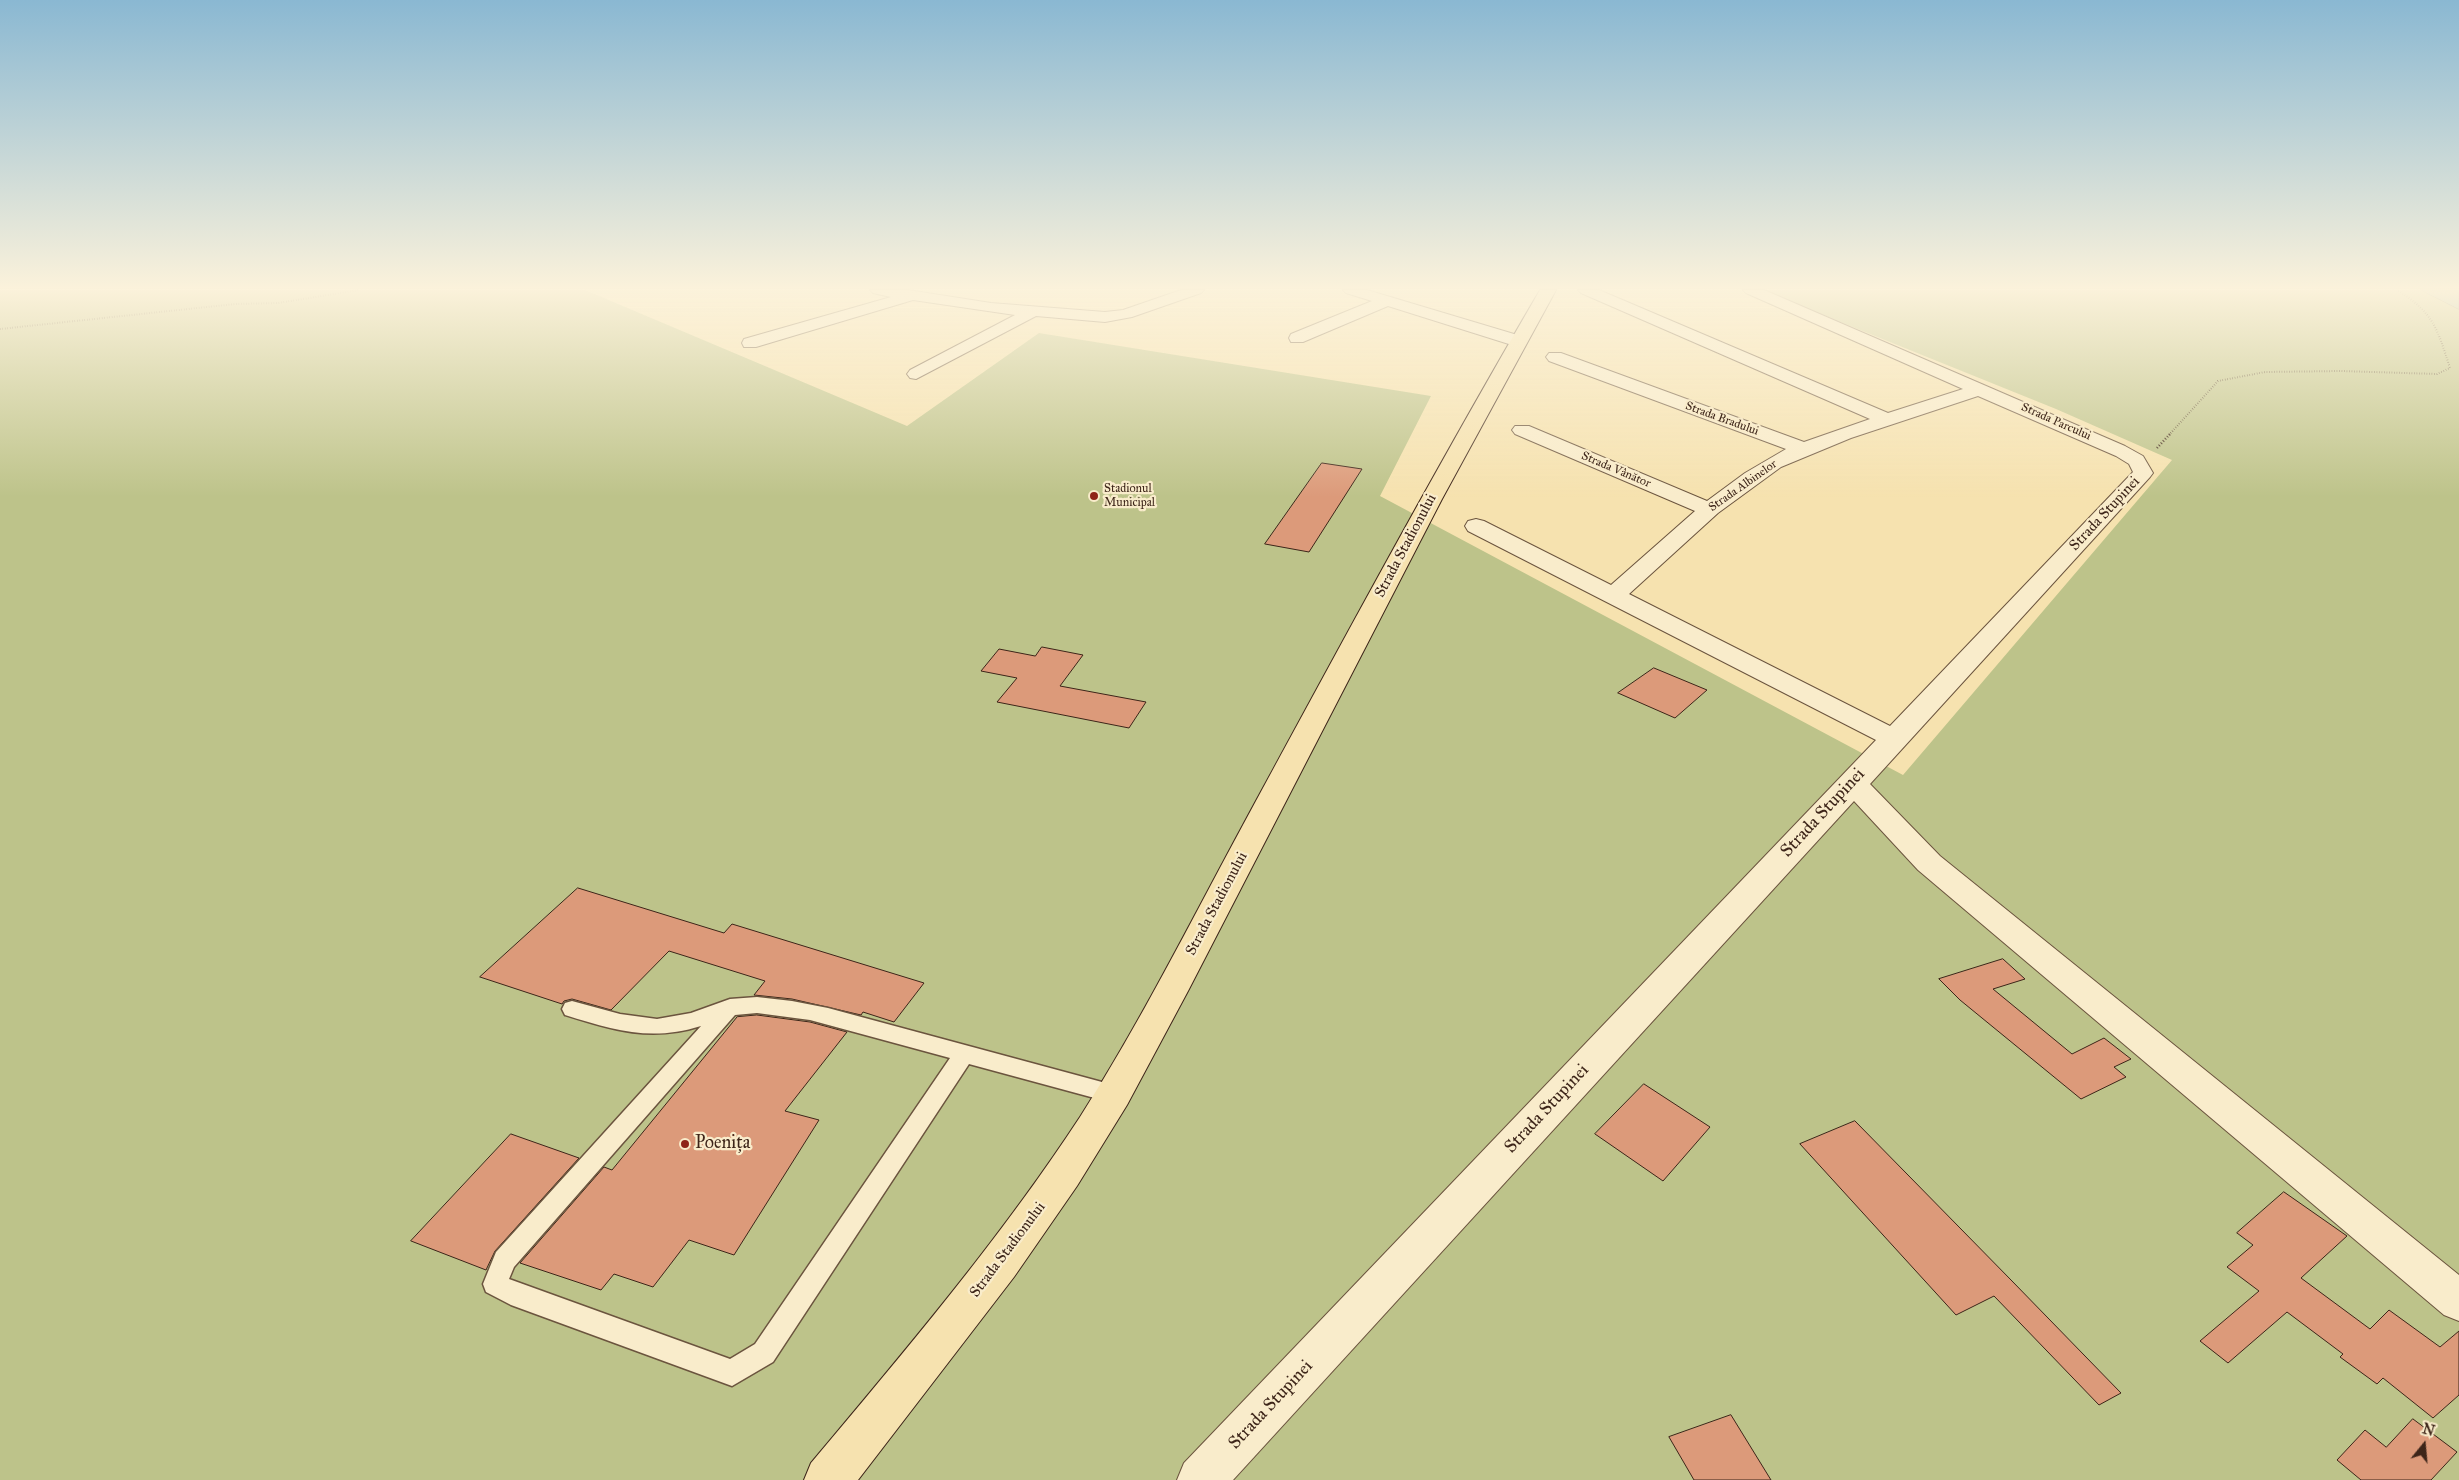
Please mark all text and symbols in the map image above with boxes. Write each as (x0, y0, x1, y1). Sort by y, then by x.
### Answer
street label: Strada Bradului (1683, 399, 1761, 439)
street label: Strada Parcului (2019, 400, 2093, 444)
street label: Strada Vânător (1579, 449, 1653, 491)
street label: Strada Albinelor (1706, 457, 1780, 515)
street label: Strada Stupinei (2066, 473, 2144, 555)
place label: Stadionul Municipal (1104, 482, 1155, 510)
marker: Stadionul Municipal (1088, 490, 1100, 502)
street label: Strada Stadionului (1371, 491, 1441, 601)
street label: Strada Stupinei (1776, 764, 1870, 862)
street label: Strada Stadionului (1182, 849, 1252, 959)
street label: Strada Stupinei (1500, 1060, 1594, 1158)
place label: Poenița (695, 1133, 750, 1155)
marker: Poenița (679, 1138, 691, 1150)
street label: Strada Stadionului (966, 1199, 1050, 1301)
street label: Strada Stupinei (1224, 1356, 1318, 1454)
north arrow (2399, 1420, 2449, 1470)
text: N (2420, 1420, 2437, 1440)

